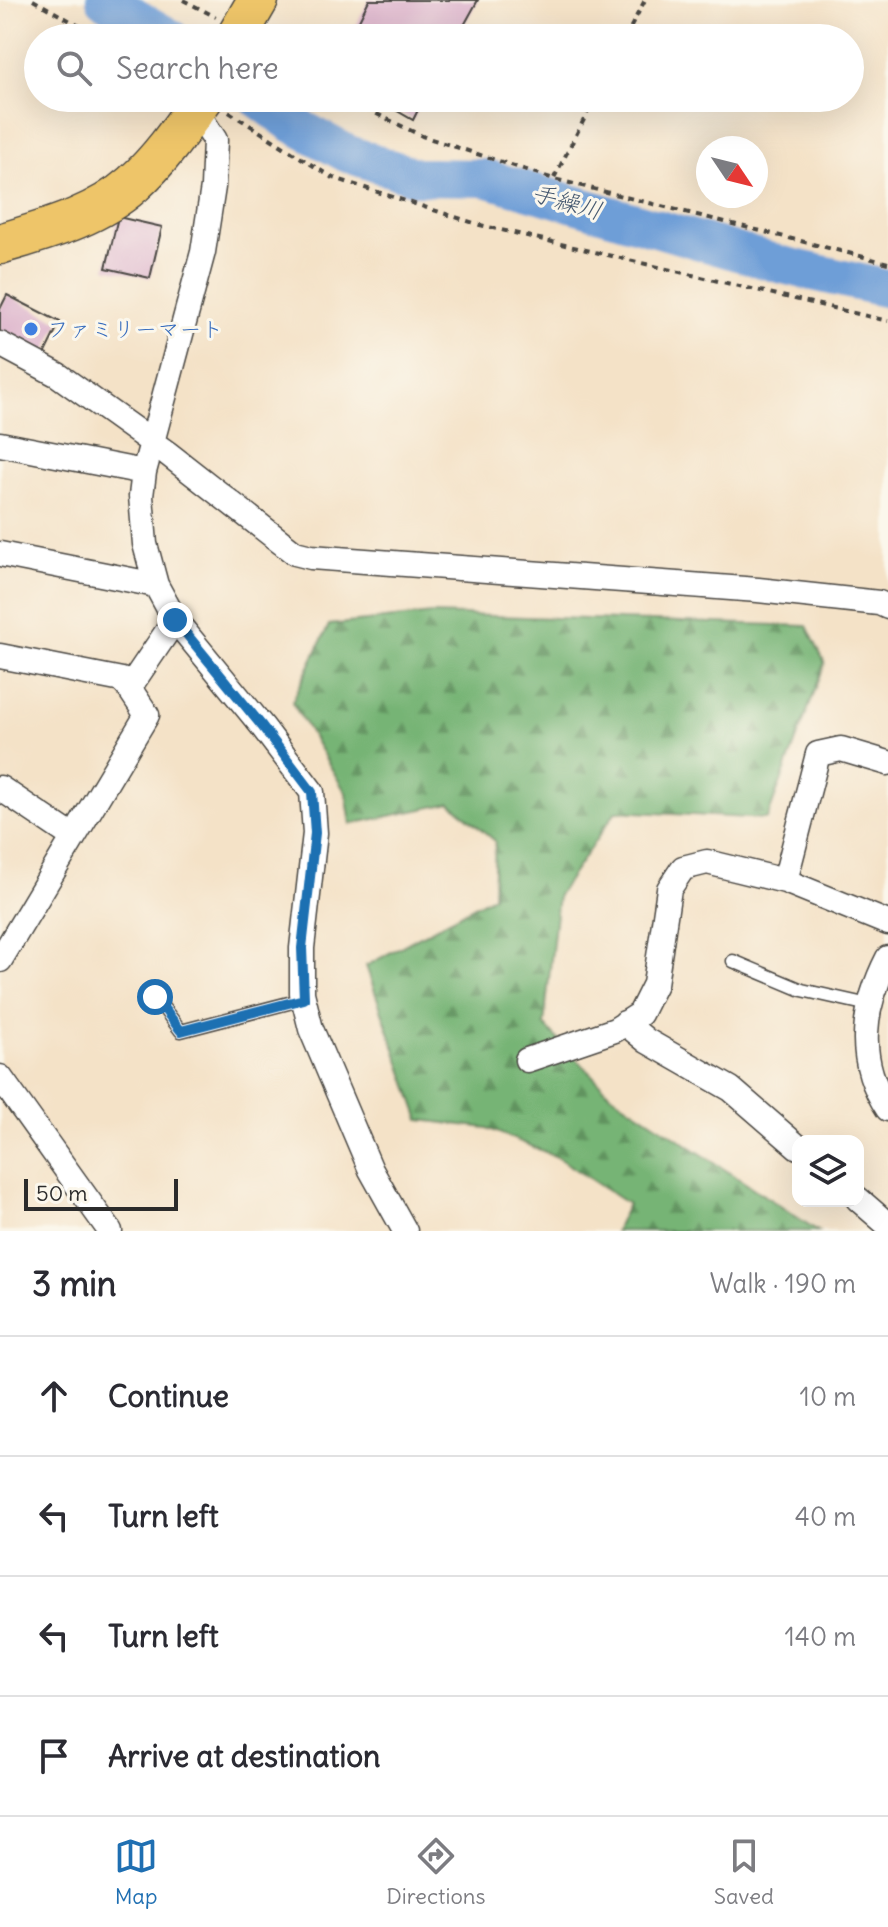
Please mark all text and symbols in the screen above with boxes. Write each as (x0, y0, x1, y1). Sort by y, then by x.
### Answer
search box (24, 24, 864, 112)
icon: search (52, 46, 96, 90)
text: Search here (116, 49, 279, 87)
north arrow (696, 136, 768, 208)
water label: 手繰川 (529, 177, 606, 225)
place label: ファミリーマート (47, 315, 223, 343)
marker: ファミリーマート (22, 320, 40, 338)
route end (157, 602, 193, 638)
route start (137, 979, 173, 1015)
map controls (792, 1135, 864, 1207)
button: layers (792, 1135, 864, 1207)
scale bar (24, 1175, 178, 1211)
text: 50 m (36, 1179, 88, 1207)
text: 3 min (32, 1262, 117, 1305)
text: Walk · 190 m (710, 1267, 856, 1300)
icon: ahead (32, 1374, 76, 1418)
text: Continue (108, 1377, 229, 1415)
text: 10 m (800, 1380, 856, 1413)
icon: left (32, 1494, 76, 1538)
text: Turn left (108, 1497, 219, 1535)
text: 40 m (795, 1500, 856, 1533)
icon: left (32, 1614, 76, 1658)
text: Turn left (108, 1617, 219, 1655)
text: 140 m (785, 1620, 856, 1653)
icon: arrive (32, 1734, 76, 1778)
text: Arrive at destination (108, 1737, 380, 1775)
tab: Map (114, 1834, 158, 1910)
tab: Directions (386, 1834, 486, 1910)
tab: Saved (714, 1834, 774, 1910)

